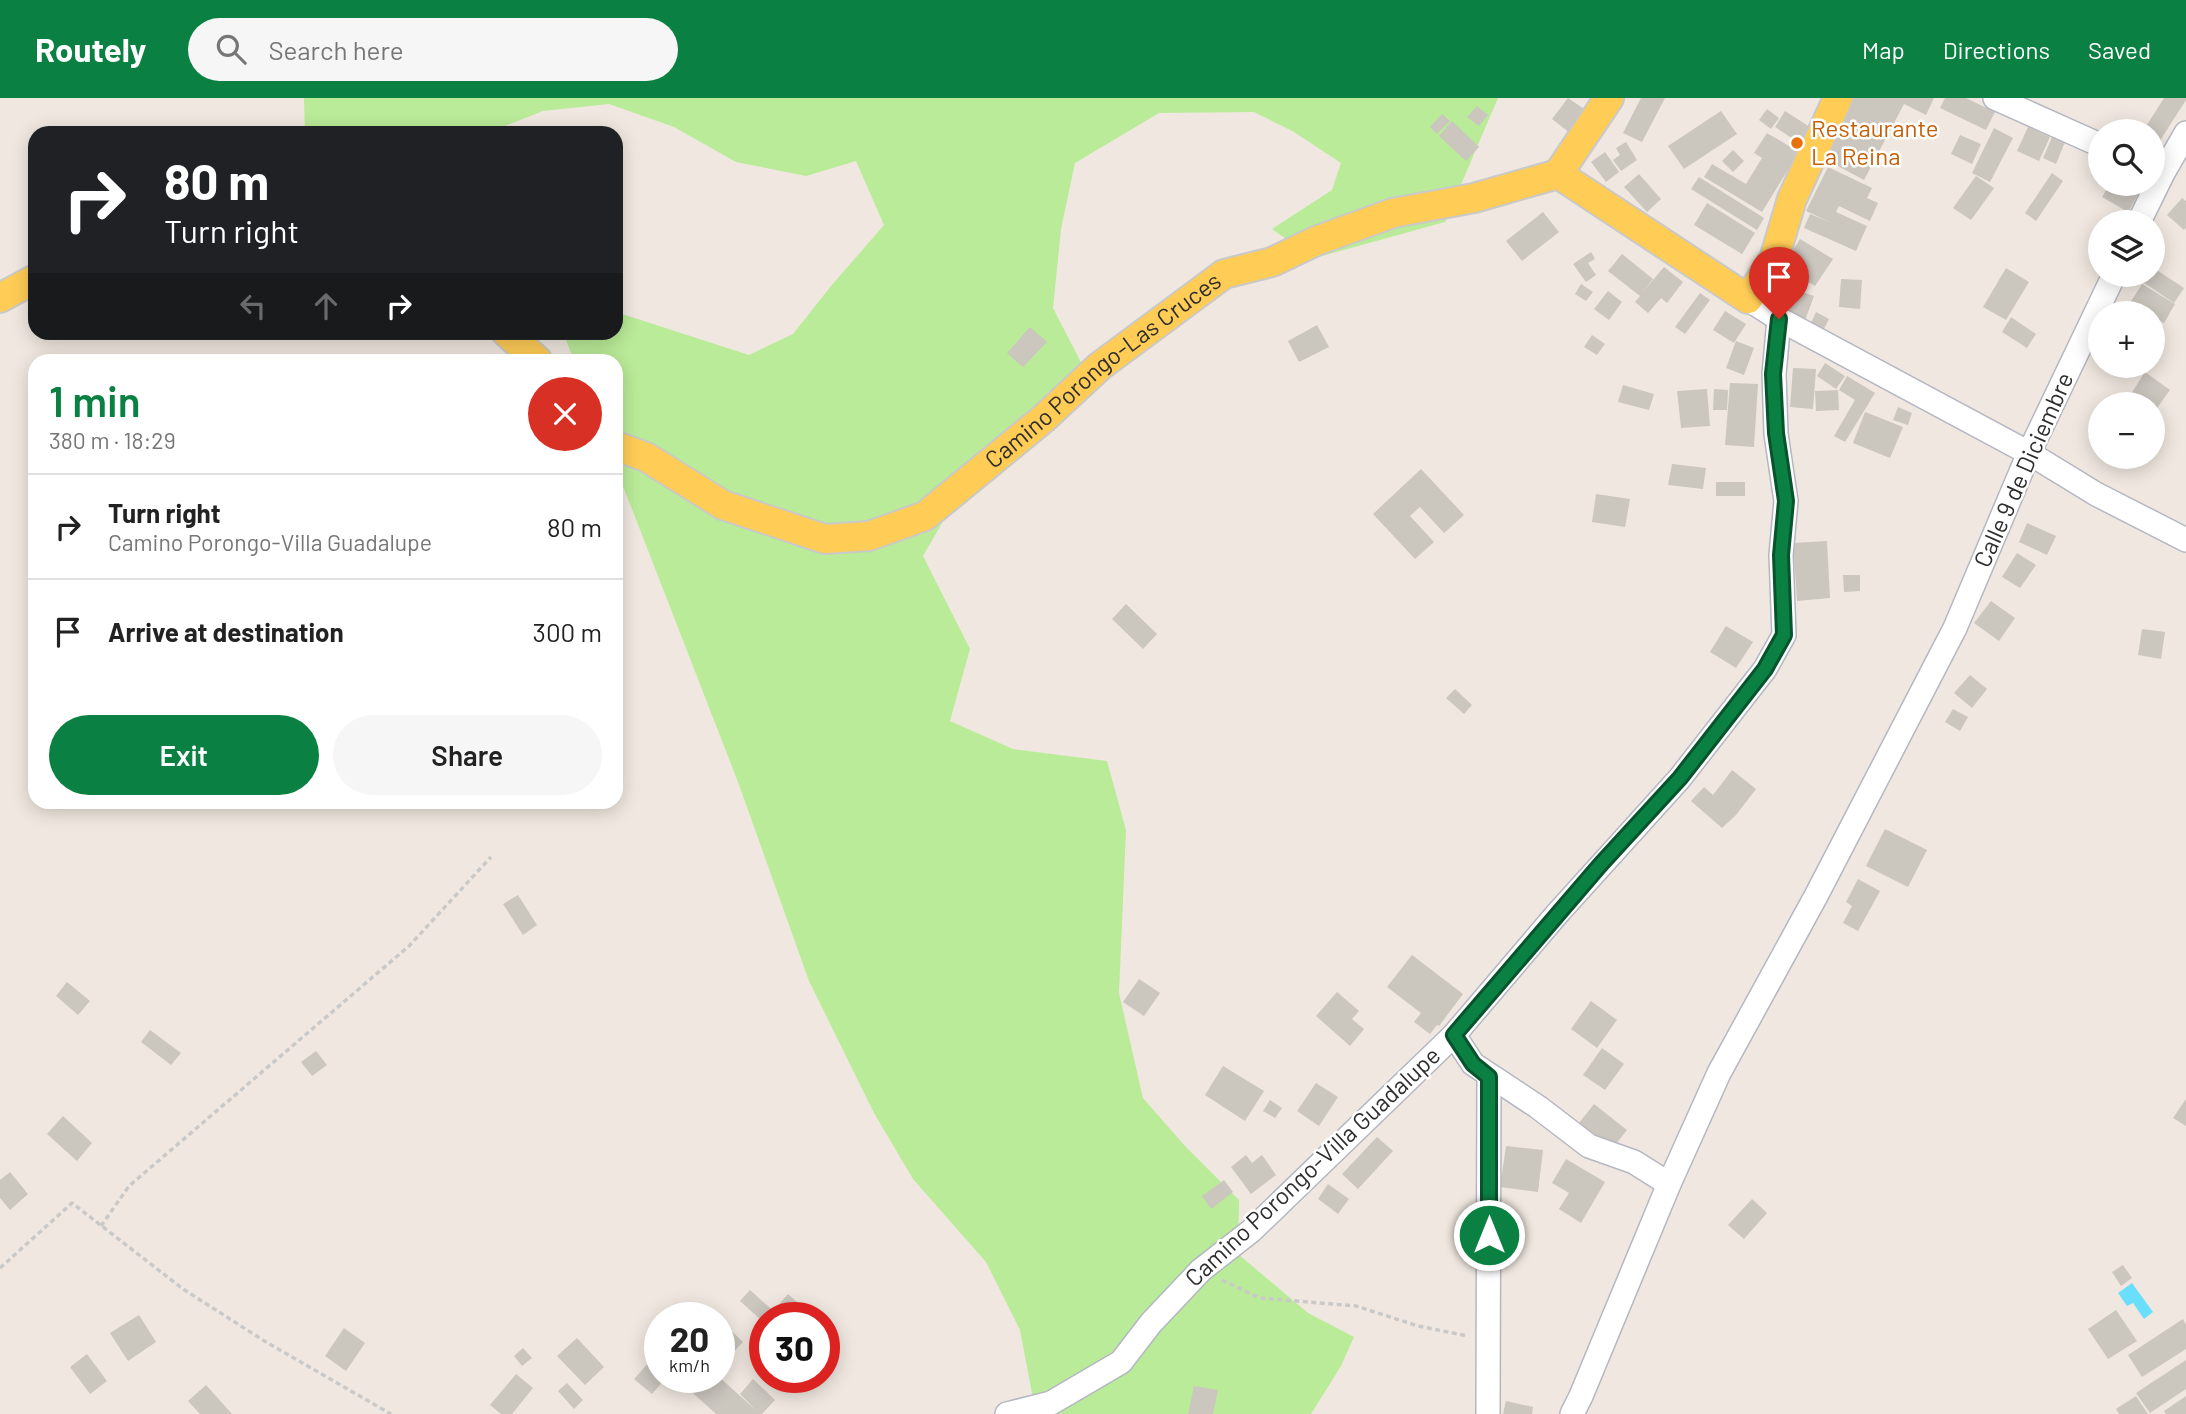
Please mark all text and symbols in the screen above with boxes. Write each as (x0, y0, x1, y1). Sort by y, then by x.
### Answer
search box (188, 18, 678, 81)
text: Routely (35, 29, 146, 69)
icon: search (212, 30, 250, 68)
text: Search here (268, 34, 404, 65)
text: Map (1862, 35, 1905, 64)
text: Directions (1943, 35, 2050, 64)
text: Saved (2088, 35, 2151, 64)
place label: Restaurante La Reina (1811, 113, 1939, 170)
map controls (2088, 119, 2165, 469)
button: search (2088, 119, 2165, 196)
marker: Restaurante La Reina (1789, 135, 1805, 151)
text: 80 m (164, 151, 269, 210)
icon: right (49, 154, 140, 245)
button: layers (2088, 210, 2165, 287)
text: Turn right (164, 211, 299, 249)
pin (1749, 247, 1809, 319)
icon: arrive (1760, 258, 1798, 296)
street label: Camino Porongo-Las Cruces (979, 265, 1226, 474)
icon: left (234, 287, 272, 325)
icon: ahead (307, 287, 345, 325)
icon: right (380, 287, 418, 325)
button: + (2088, 301, 2165, 378)
street label: Calle 9 de Diciembre (1967, 368, 2079, 571)
text: 1 min (49, 375, 141, 425)
button: close (528, 377, 602, 451)
button: − (2088, 392, 2165, 469)
text: 380 m · 18:29 (49, 426, 176, 454)
text: Turn right (108, 497, 221, 528)
icon: right (49, 508, 87, 546)
text: 80 m (547, 511, 602, 542)
text: Camino Porongo-Villa Guadalupe (108, 528, 432, 556)
icon: arrive (49, 613, 87, 651)
text: Arrive at destination (108, 616, 344, 647)
text: 300 m (533, 616, 602, 647)
button: Exit (49, 715, 319, 795)
button: Share (333, 715, 602, 795)
street label: Camino Porongo-Villa Guadalupe (1179, 1040, 1445, 1292)
position arrow (1452, 1198, 1526, 1272)
speed limit sign: 30 (749, 1302, 840, 1393)
text: 20 (670, 1317, 709, 1359)
text: km/h (669, 1354, 710, 1376)

